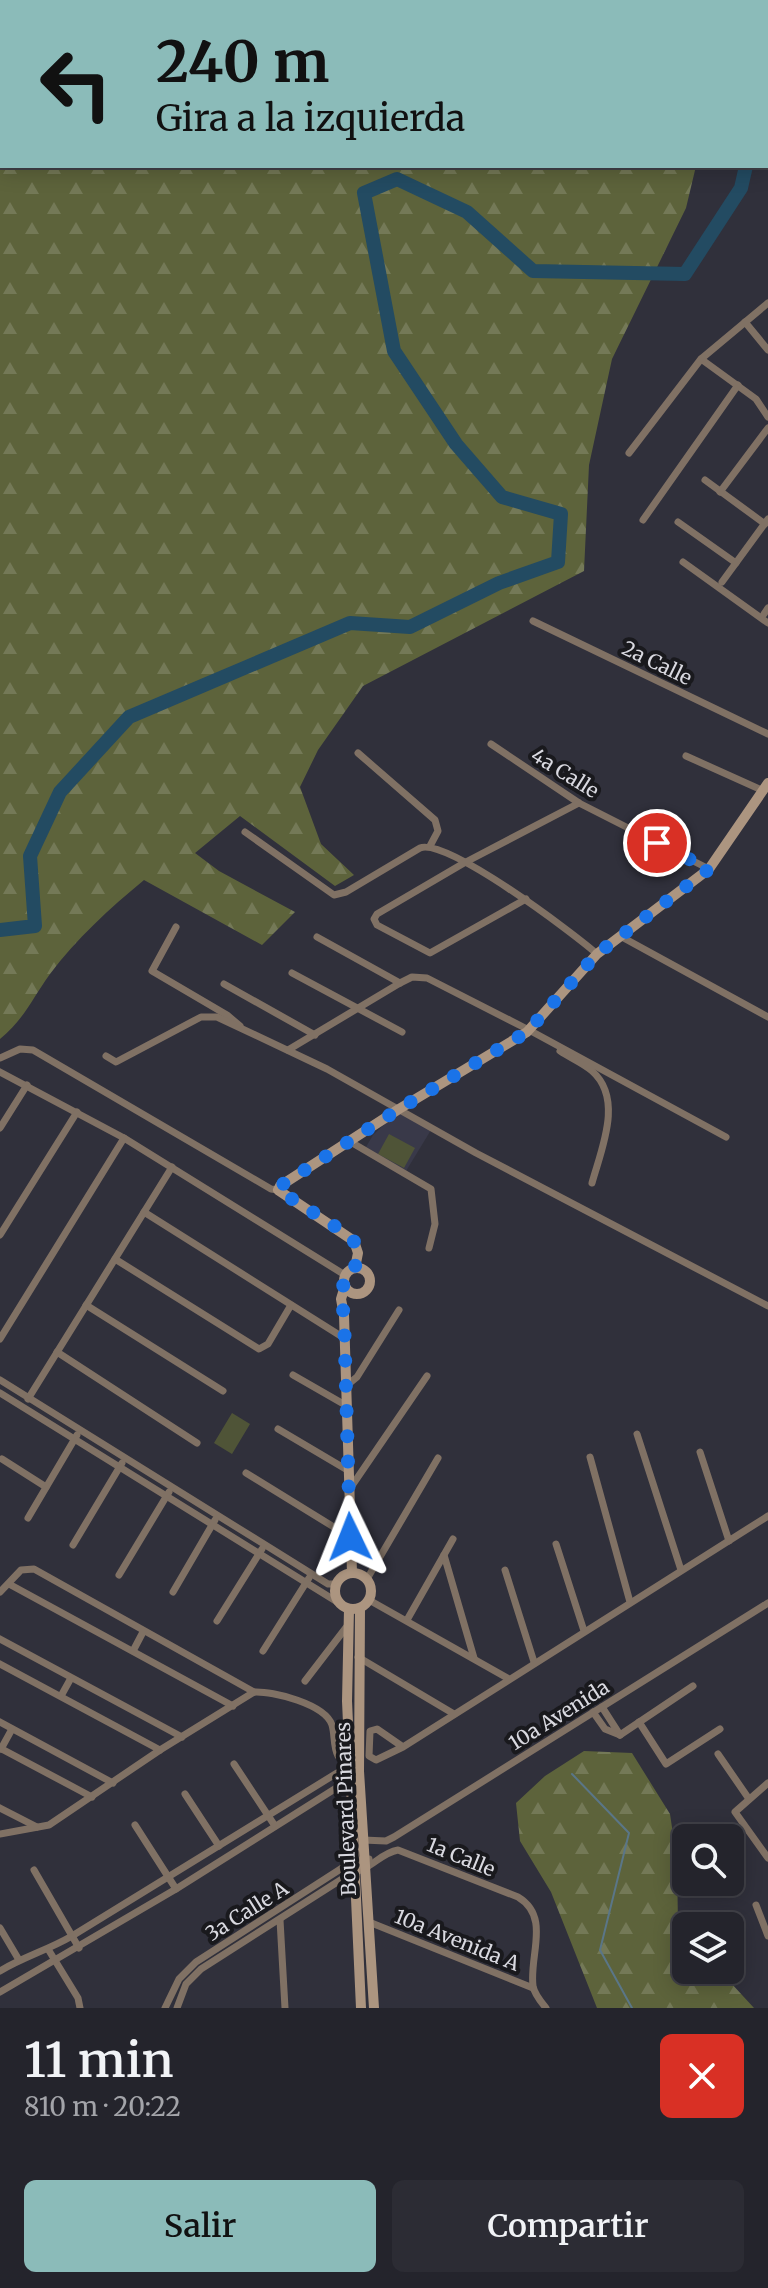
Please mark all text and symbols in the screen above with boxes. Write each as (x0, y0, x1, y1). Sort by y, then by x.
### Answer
text: 240 m (156, 27, 329, 97)
icon: left (24, 32, 128, 136)
text: Gira a la izquierda (156, 96, 465, 141)
street label: 2a Calle (618, 635, 696, 690)
street label: 4a Calle (527, 742, 604, 803)
pin (623, 809, 691, 877)
icon: arrive (635, 821, 679, 865)
position arrow (308, 1495, 392, 1579)
street label: 10a Avenida (504, 1674, 614, 1755)
street label: Boulevard Pinares (330, 1722, 361, 1896)
map controls (672, 1824, 744, 1984)
button: search (672, 1824, 744, 1896)
street label: 1a Calle (423, 1832, 499, 1882)
street label: 3a Calle A (201, 1875, 293, 1946)
street label: 10a Avenida A (391, 1903, 524, 1976)
button: layers (672, 1912, 744, 1984)
text: 11 min (24, 2030, 174, 2090)
button: close (660, 2034, 744, 2118)
text: 810 m · 20:22 (24, 2090, 181, 2123)
button: Salir (24, 2180, 376, 2272)
button: Compartir (392, 2180, 744, 2272)

